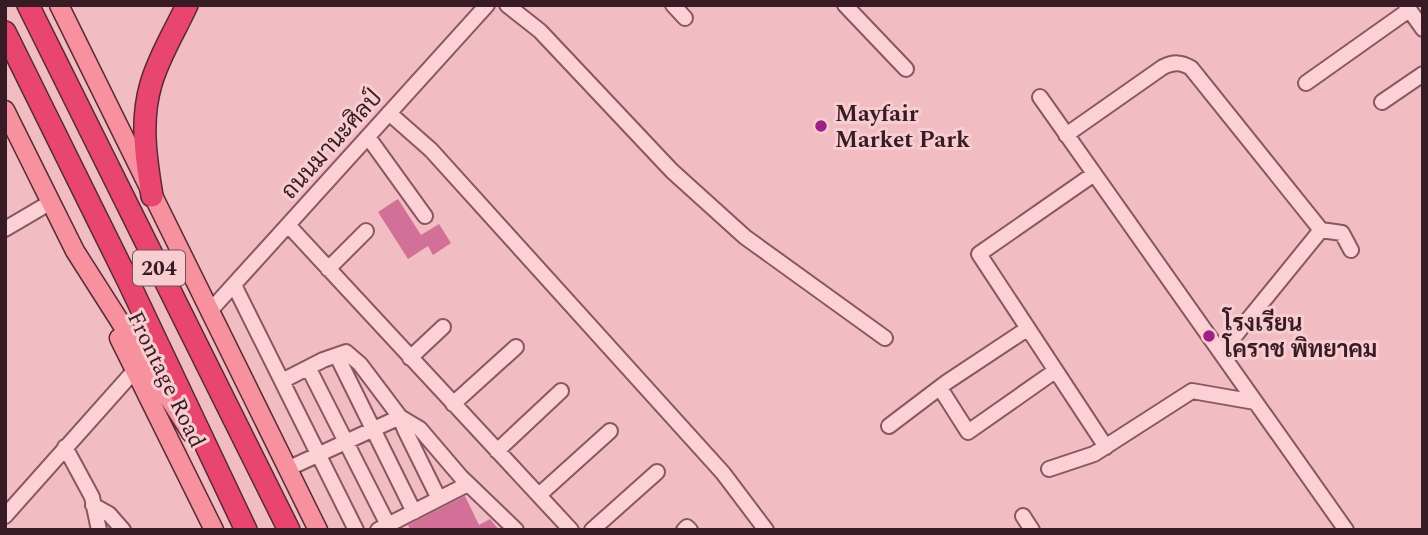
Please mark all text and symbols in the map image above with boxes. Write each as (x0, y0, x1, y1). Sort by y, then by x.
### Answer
street label: ถนนมานะศิลป์ (273, 82, 391, 208)
place label: Mayfair Market Park (835, 97, 970, 158)
marker: Mayfair Market Park (813, 118, 829, 134)
road number: 204 (133, 250, 185, 286)
street label: Frontage Road (117, 305, 214, 454)
place label: โรงเรียน โคราช พิทยาคม (1221, 307, 1377, 368)
marker: โรงเรียน โคราช พิทยาคม (1201, 328, 1217, 344)

